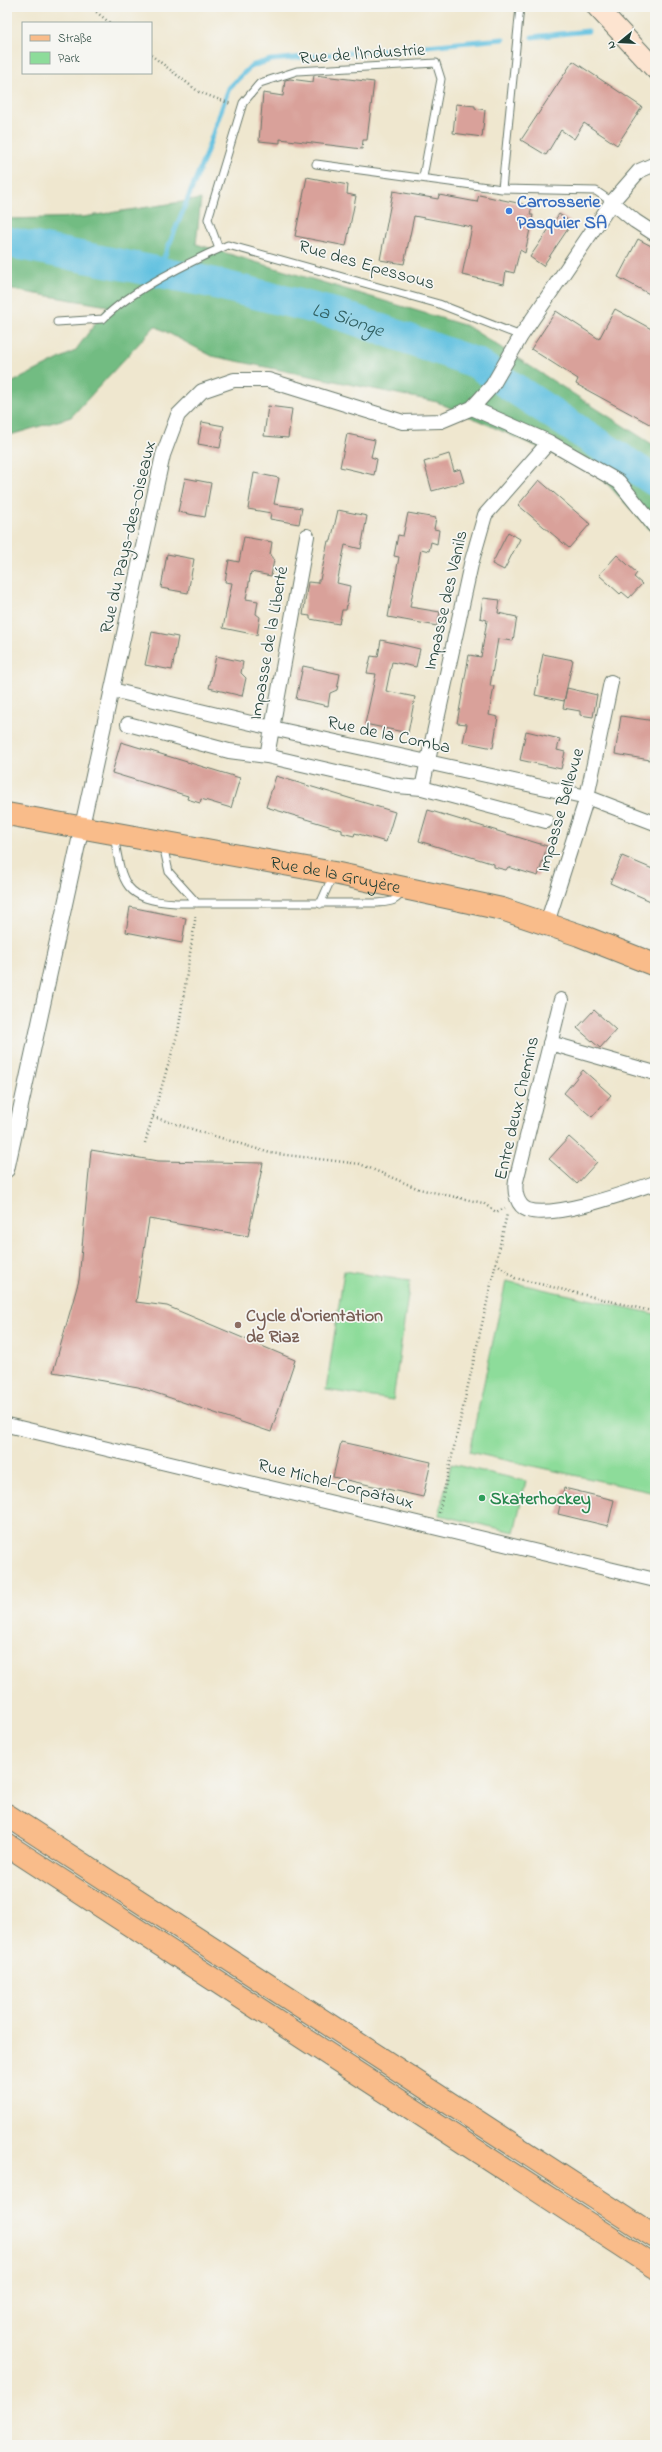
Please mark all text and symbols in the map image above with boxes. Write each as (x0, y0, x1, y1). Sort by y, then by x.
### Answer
legend (22, 22, 152, 74)
north arrow (600, 22, 640, 62)
text: Straße (58, 30, 92, 48)
street label: Rue de l'Industrie (298, 38, 427, 72)
text: N (603, 39, 620, 51)
text: Park (58, 50, 80, 68)
place label: Carrosserie Pasquier SA (517, 190, 607, 237)
marker: Carrosserie Pasquier SA (504, 206, 514, 216)
street label: Rue des Epessous (295, 234, 438, 298)
water label: La Sionge (309, 297, 389, 346)
street label: Rue du Pays-des-Oiseaux (94, 439, 164, 636)
street label: Impasse des Vanils (418, 528, 476, 673)
street label: Impasse de la Liberté (244, 564, 296, 722)
street label: Rue de la Comba (325, 710, 452, 762)
street label: Impasse Bellevue (532, 744, 592, 876)
street label: Rue de la Gruyère (268, 851, 404, 902)
street label: Entre deux Chemins (489, 1034, 547, 1183)
place label: Cycle d'Orientation de Riaz (246, 1304, 383, 1351)
marker: Cycle d'Orientation de Riaz (233, 1320, 243, 1330)
street label: Rue Michel-Corpataux (255, 1453, 416, 1517)
place label: Skaterhockey (490, 1487, 591, 1514)
marker: Skaterhockey (477, 1493, 487, 1503)

